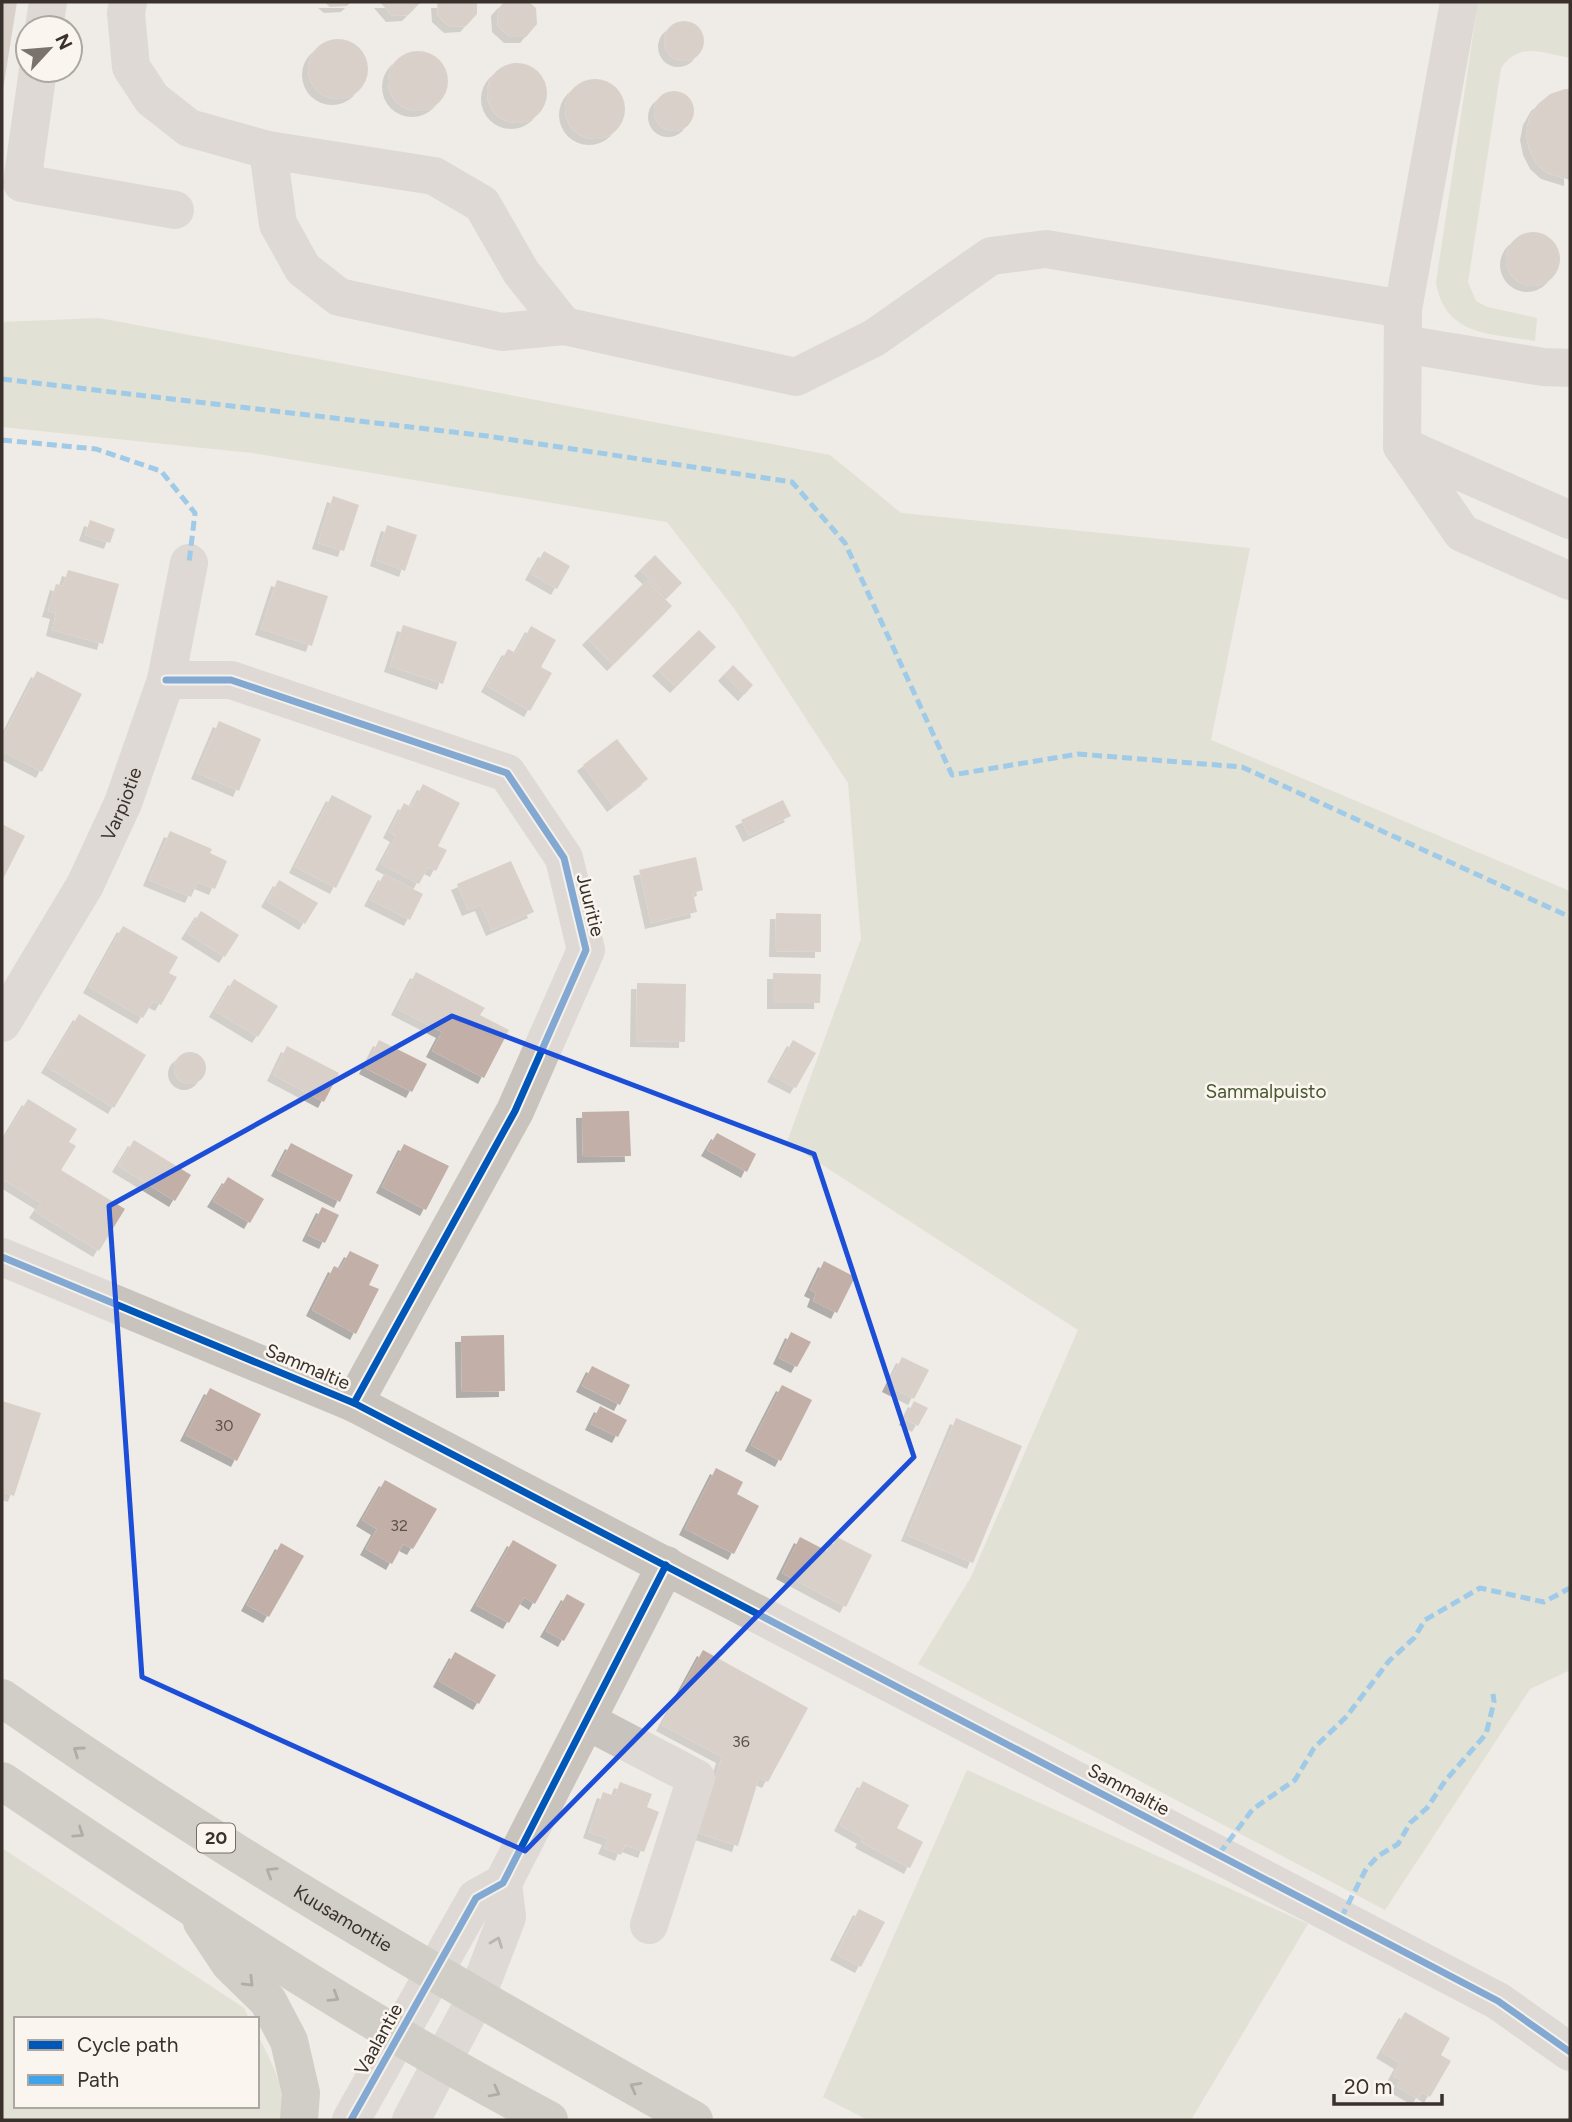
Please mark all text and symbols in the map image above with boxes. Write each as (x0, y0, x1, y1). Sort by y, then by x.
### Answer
north arrow (14, 14, 84, 84)
text: N (50, 30, 77, 53)
street label: Varpiotie (96, 764, 147, 844)
street label: Juuritie (572, 871, 609, 939)
park label: Sammalpuisto (1206, 1080, 1326, 1103)
street label: Sammaltie (262, 1338, 354, 1395)
house number: 30 (215, 1416, 233, 1435)
house number: 32 (390, 1516, 408, 1535)
house number: 36 (732, 1732, 750, 1751)
one-way arrow (73, 1747, 86, 1759)
street label: Sammaltie (1084, 1758, 1174, 1821)
road number: 20 (197, 1824, 235, 1852)
one-way arrow (71, 1825, 84, 1837)
one-way arrow (265, 1867, 278, 1880)
street label: Kuusamontie (289, 1880, 396, 1957)
one-way arrow (489, 1936, 503, 1948)
one-way arrow (241, 1974, 254, 1987)
one-way arrow (326, 1988, 339, 2001)
street label: Vaalantie (349, 1999, 407, 2079)
legend (14, 2017, 259, 2108)
text: Cycle path (77, 2032, 178, 2057)
scale bar (1334, 2062, 1442, 2106)
text: Path (77, 2067, 119, 2092)
text: 20 m (1344, 2074, 1392, 2099)
one-way arrow (629, 2082, 642, 2095)
one-way arrow (488, 2083, 500, 2097)

